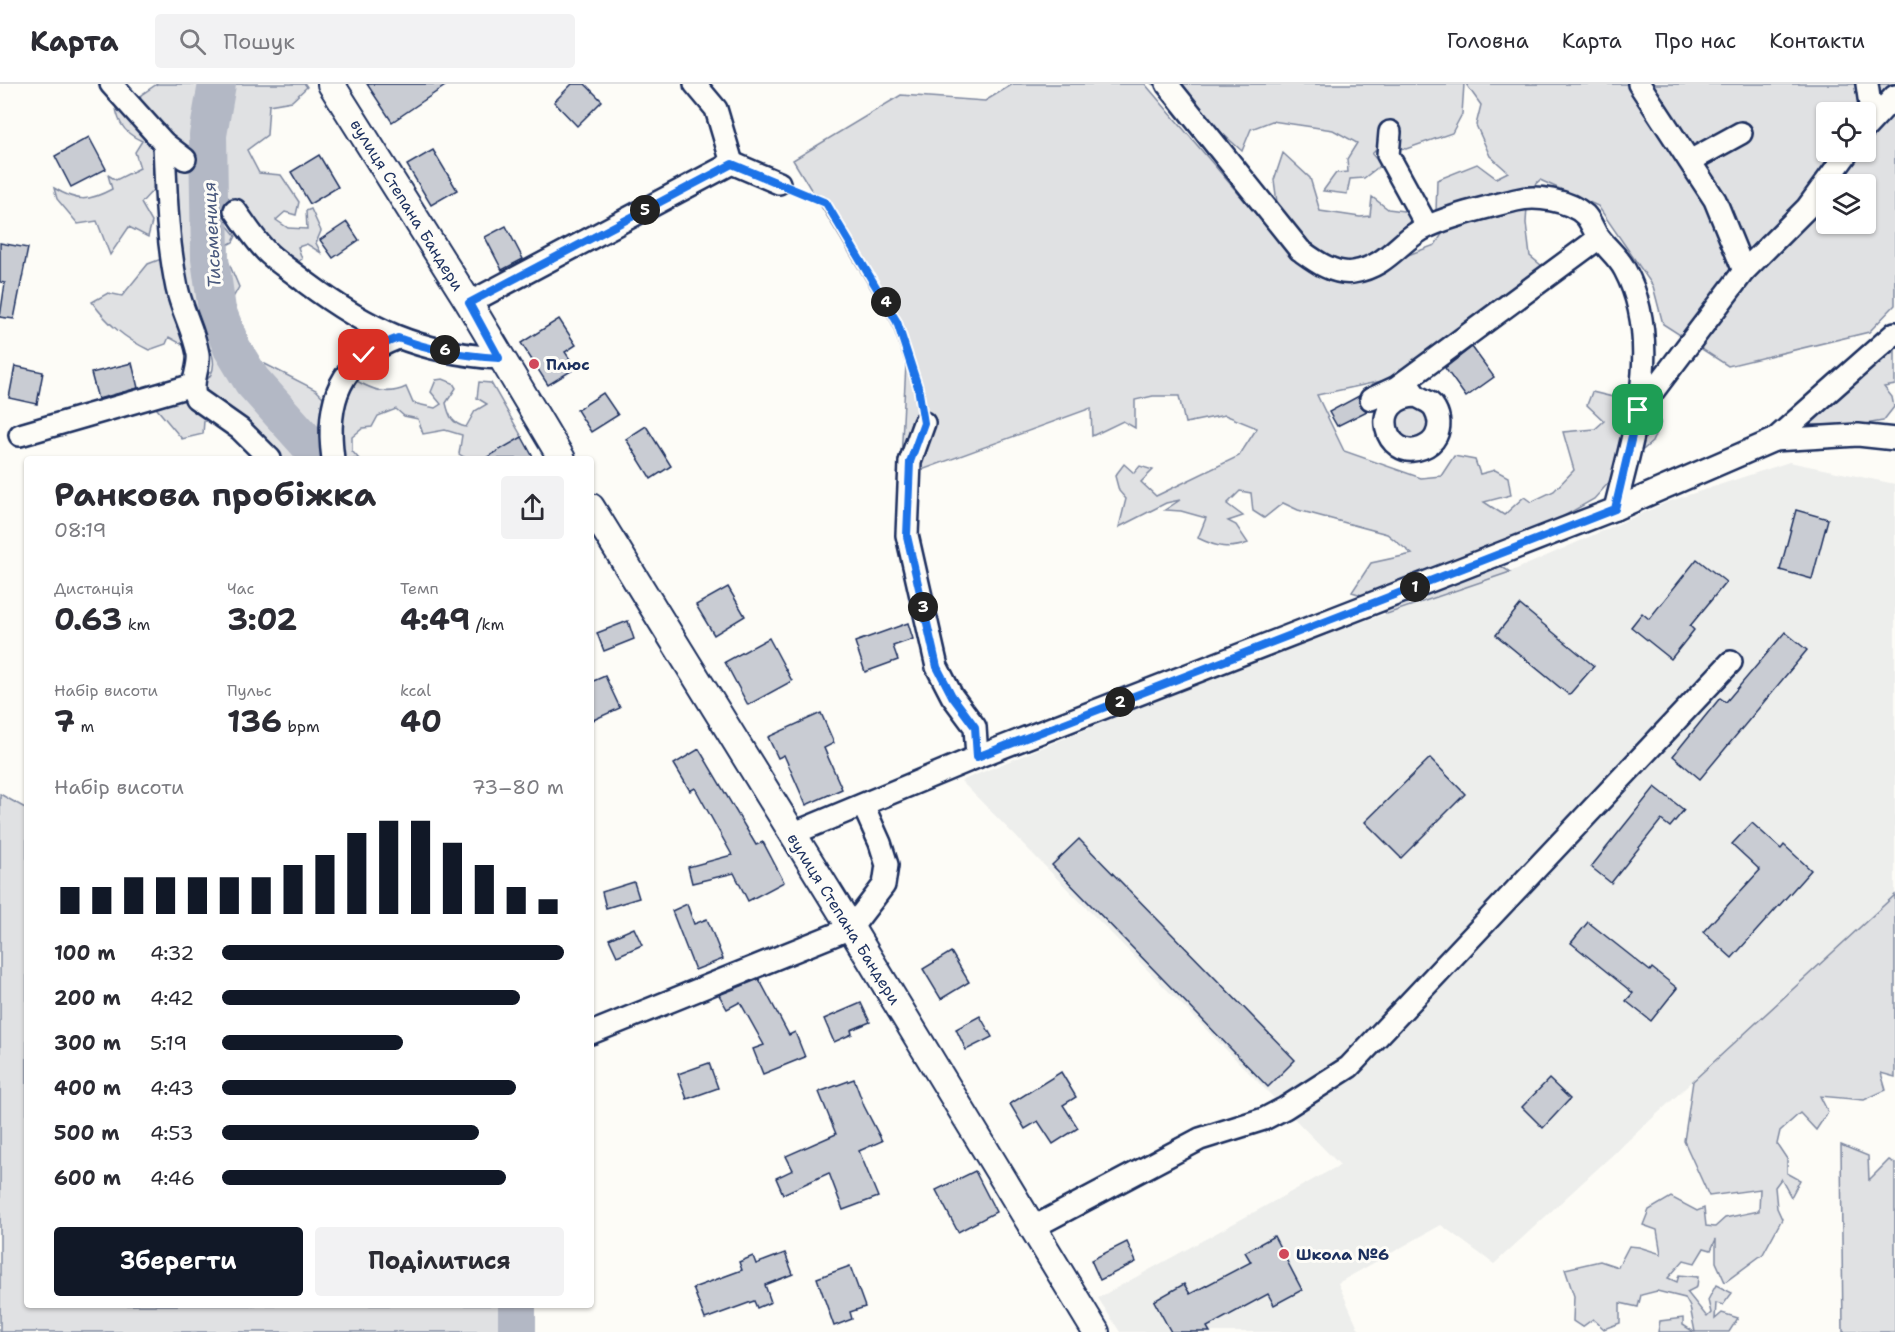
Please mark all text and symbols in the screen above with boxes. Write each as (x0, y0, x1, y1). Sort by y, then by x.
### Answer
search box (155, 14, 575, 68)
text: Карта (30, 22, 119, 60)
icon: search (176, 25, 209, 58)
text: Пошук (224, 27, 295, 56)
text: Головна (1447, 27, 1529, 55)
text: Карта (1562, 27, 1622, 55)
text: Про нас (1655, 27, 1736, 55)
text: Контакти (1769, 27, 1865, 55)
map controls (1816, 102, 1876, 234)
button: locate (1816, 102, 1876, 162)
street label: вулиця Степана Бандери (346, 115, 468, 295)
button: layers (1816, 174, 1876, 234)
water label: Тисьмениця (197, 181, 227, 289)
pin: 5 (630, 195, 660, 225)
text: 5 (640, 199, 650, 220)
pin: 4 (871, 287, 901, 317)
text: 4 (880, 291, 892, 312)
pin (338, 329, 389, 380)
pin: 6 (430, 335, 460, 365)
icon: check (347, 338, 380, 371)
text: 6 (439, 339, 451, 360)
place label: Плюс (546, 354, 590, 375)
marker: Плюс (527, 357, 541, 371)
pin (1612, 384, 1663, 435)
icon: arrive (1621, 393, 1654, 426)
text: Ранкова пробіжка (54, 472, 376, 517)
button: share (501, 476, 564, 539)
text: 08:19 (54, 517, 107, 543)
pin: 1 (1400, 572, 1430, 602)
text: 1 (1411, 576, 1419, 597)
text: Дистанція (54, 578, 134, 599)
text: Час (227, 578, 255, 599)
text: Темп (400, 578, 439, 599)
pin: 3 (908, 592, 938, 622)
text: 3 (917, 596, 929, 617)
text: 0.63 (54, 599, 122, 640)
text: 3:02 (227, 599, 297, 640)
text: 4:49 (400, 599, 470, 640)
text: km (122, 614, 150, 635)
text: /km (470, 614, 504, 635)
text: Набір висоти (54, 680, 158, 701)
text: Пульс (227, 680, 272, 701)
text: kcal (400, 680, 431, 701)
pin: 2 (1105, 687, 1135, 717)
text: 2 (1114, 691, 1126, 712)
text: 7 (54, 701, 75, 742)
text: 136 (227, 701, 282, 742)
text: 40 (400, 701, 442, 742)
text: m (75, 716, 94, 737)
text: bpm (282, 716, 320, 737)
text: Набір висоти (54, 774, 184, 800)
text: 73–80 m (472, 774, 564, 800)
street label: вулиця Степана Бандери (783, 829, 905, 1009)
text: 100 m (54, 940, 116, 966)
text: 4:32 (150, 940, 194, 966)
text: 200 m (54, 985, 121, 1011)
text: 4:42 (150, 985, 194, 1011)
text: 300 m (54, 1030, 121, 1056)
text: 5:19 (150, 1030, 187, 1056)
text: 400 m (54, 1075, 121, 1101)
text: 4:43 (150, 1075, 194, 1101)
text: 500 m (54, 1120, 120, 1146)
text: 4:53 (150, 1120, 194, 1146)
text: 600 m (54, 1165, 121, 1191)
text: 4:46 (150, 1165, 195, 1191)
button: Зберегти (54, 1227, 303, 1296)
button: Поділитися (315, 1227, 564, 1296)
place label: Школа №6 (1296, 1244, 1389, 1265)
marker: Школа №6 (1277, 1247, 1291, 1261)

